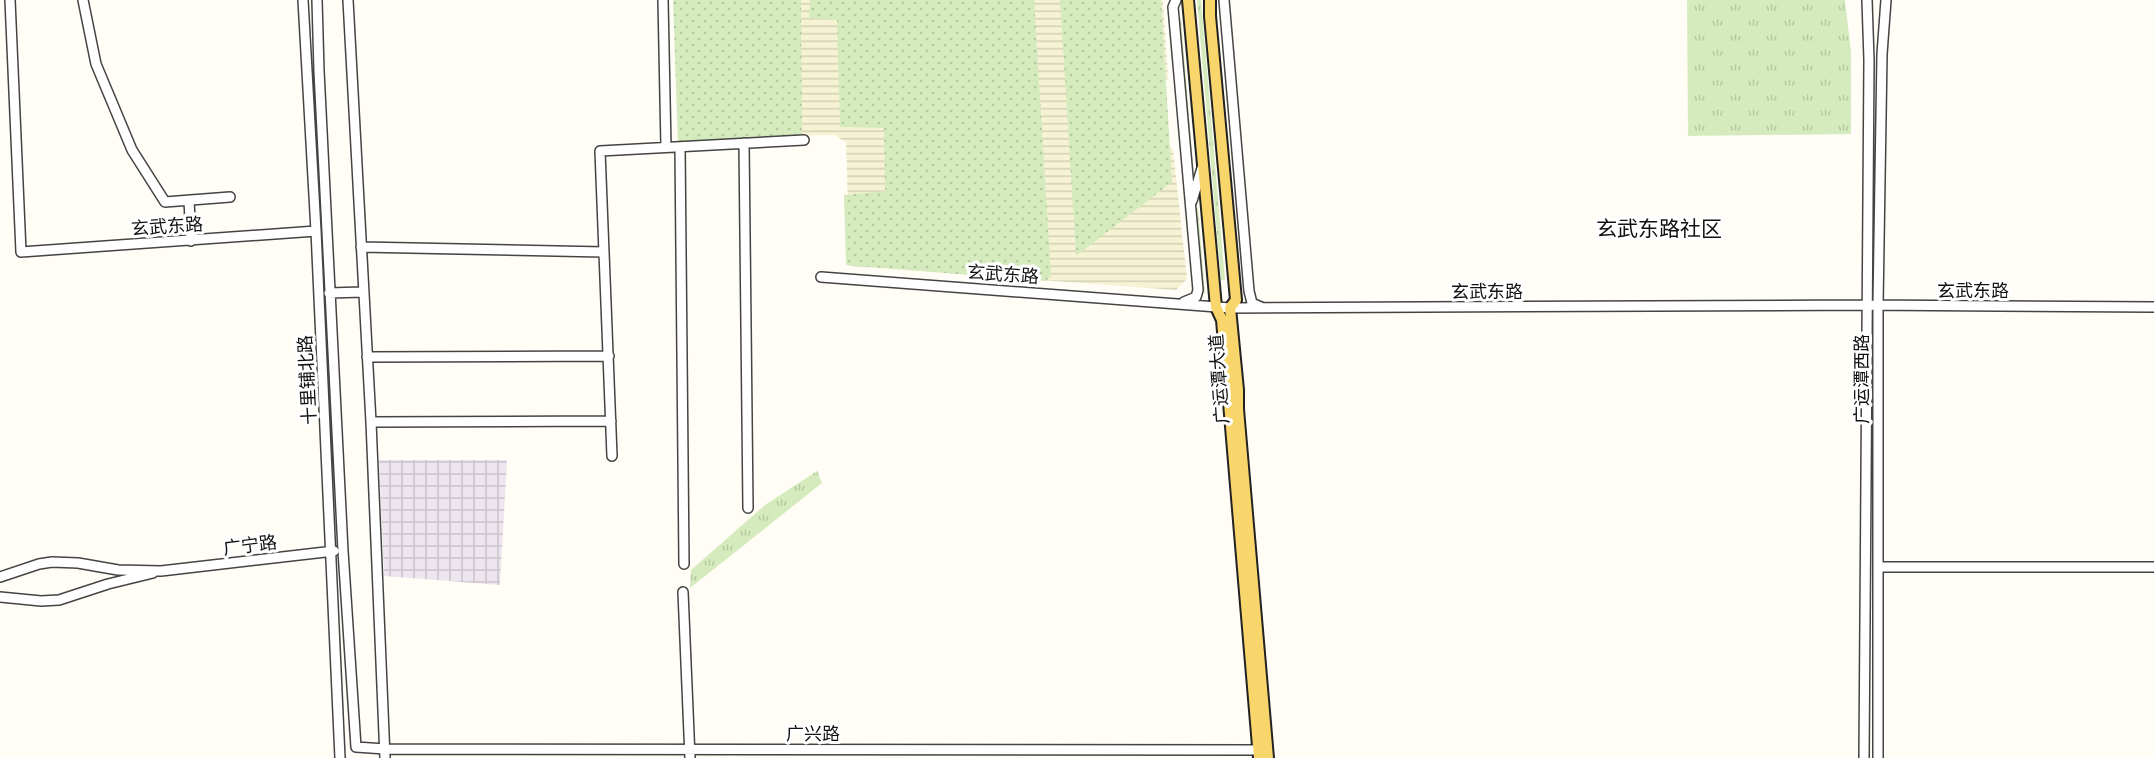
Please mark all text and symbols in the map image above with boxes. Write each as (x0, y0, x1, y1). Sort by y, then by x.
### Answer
street label: 玄武东路 (130, 212, 204, 240)
district label: 玄武东路社区 (1596, 215, 1722, 242)
street label: 玄武东路 (966, 260, 1040, 288)
street label: 玄武东路 (1937, 279, 2009, 302)
street label: 玄武东路 (1451, 280, 1523, 303)
street label: 广运潭大道 (1204, 333, 1234, 425)
street label: 十里铺北路 (293, 334, 321, 426)
street label: 广运潭西路 (1850, 334, 1873, 424)
street label: 广宁路 (222, 530, 278, 560)
street label: 广兴路 (786, 722, 840, 745)

